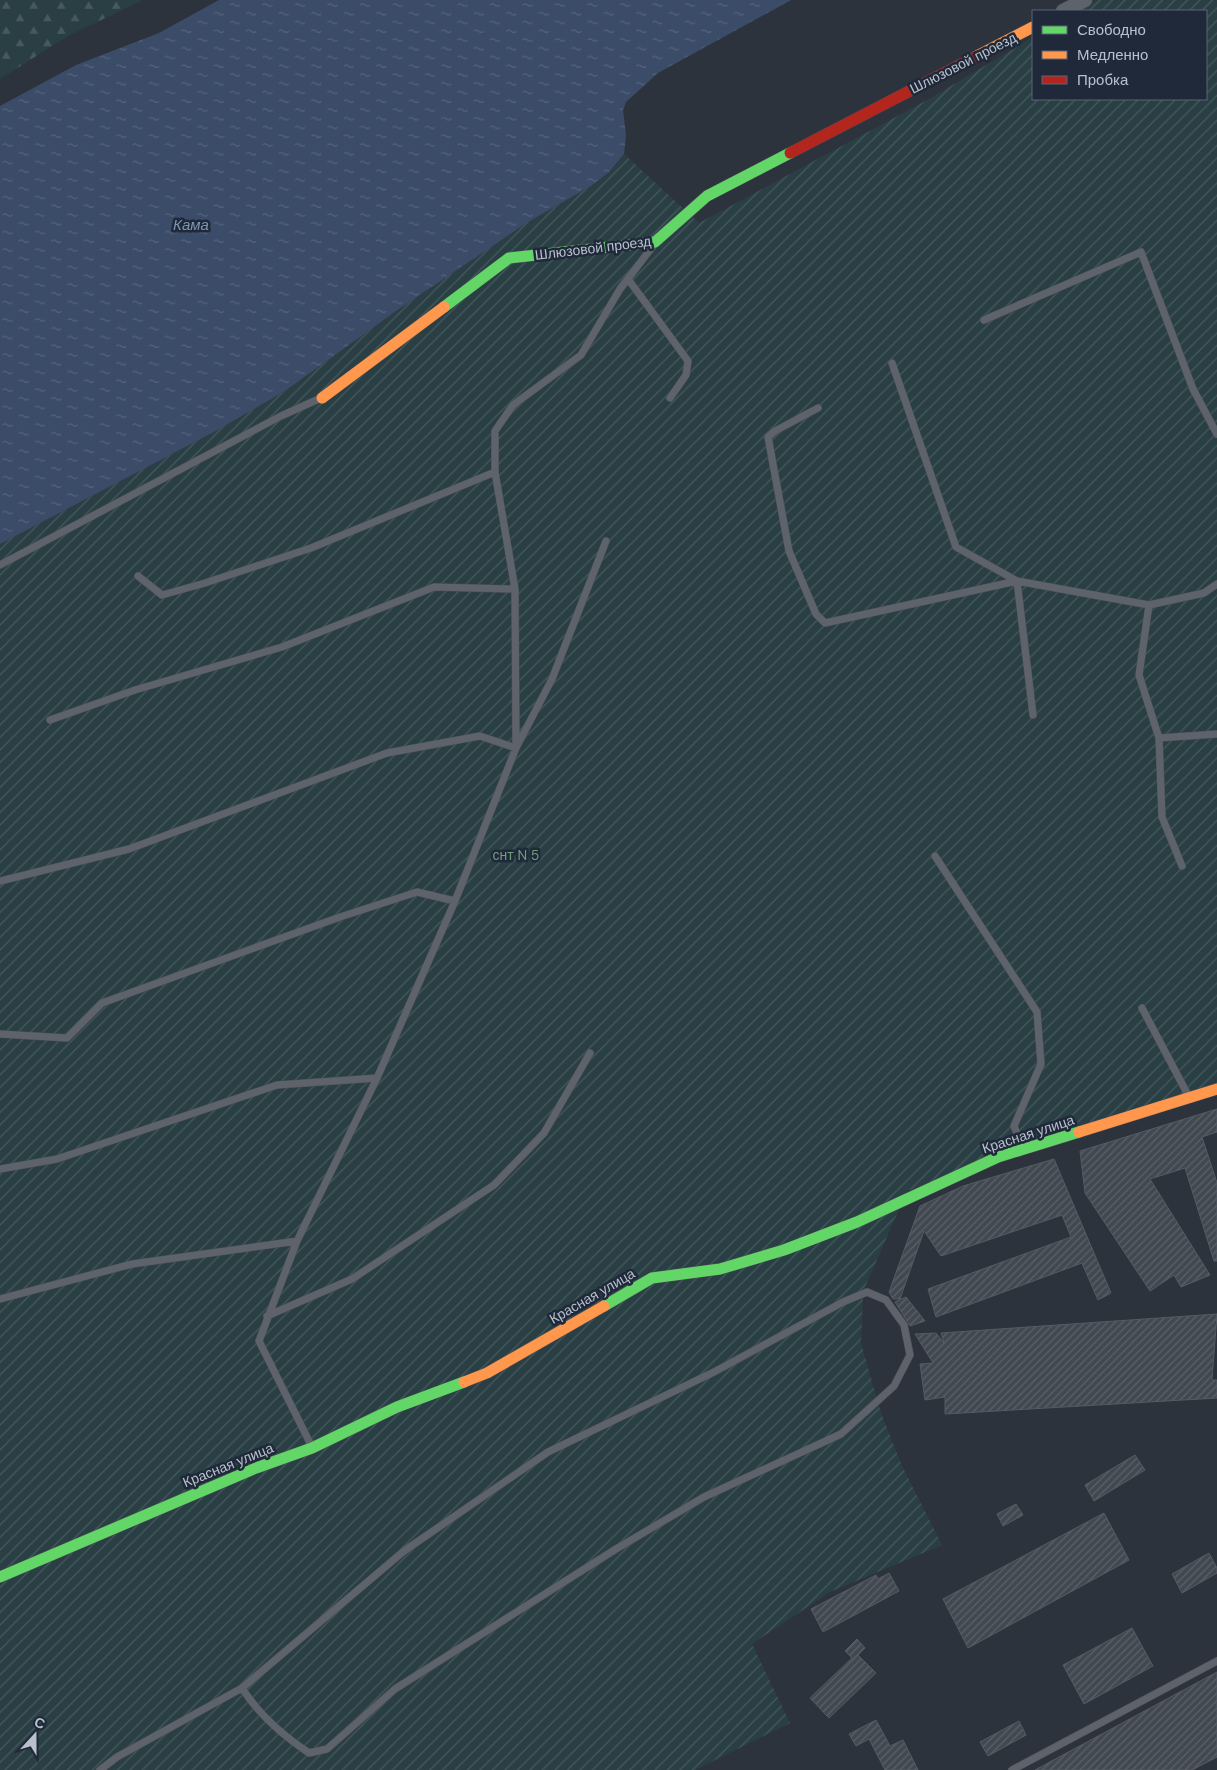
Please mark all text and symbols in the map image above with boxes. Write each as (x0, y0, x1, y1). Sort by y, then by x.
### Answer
legend (1032, 10, 1207, 100)
text: Свободно (1077, 20, 1146, 40)
street label: Шлюзовой проезд (907, 28, 1019, 98)
text: Медленно (1077, 45, 1148, 65)
text: Пробка (1077, 70, 1129, 90)
water label: Кама (173, 215, 209, 235)
street label: Шлюзовой проезд (534, 232, 652, 264)
park label: снт N 5 (493, 846, 539, 864)
street label: Красная улица (980, 1111, 1077, 1157)
street label: Красная улица (546, 1264, 638, 1328)
street label: Красная улица (180, 1439, 276, 1491)
north arrow (10, 1710, 60, 1760)
text: С (32, 1713, 48, 1733)

